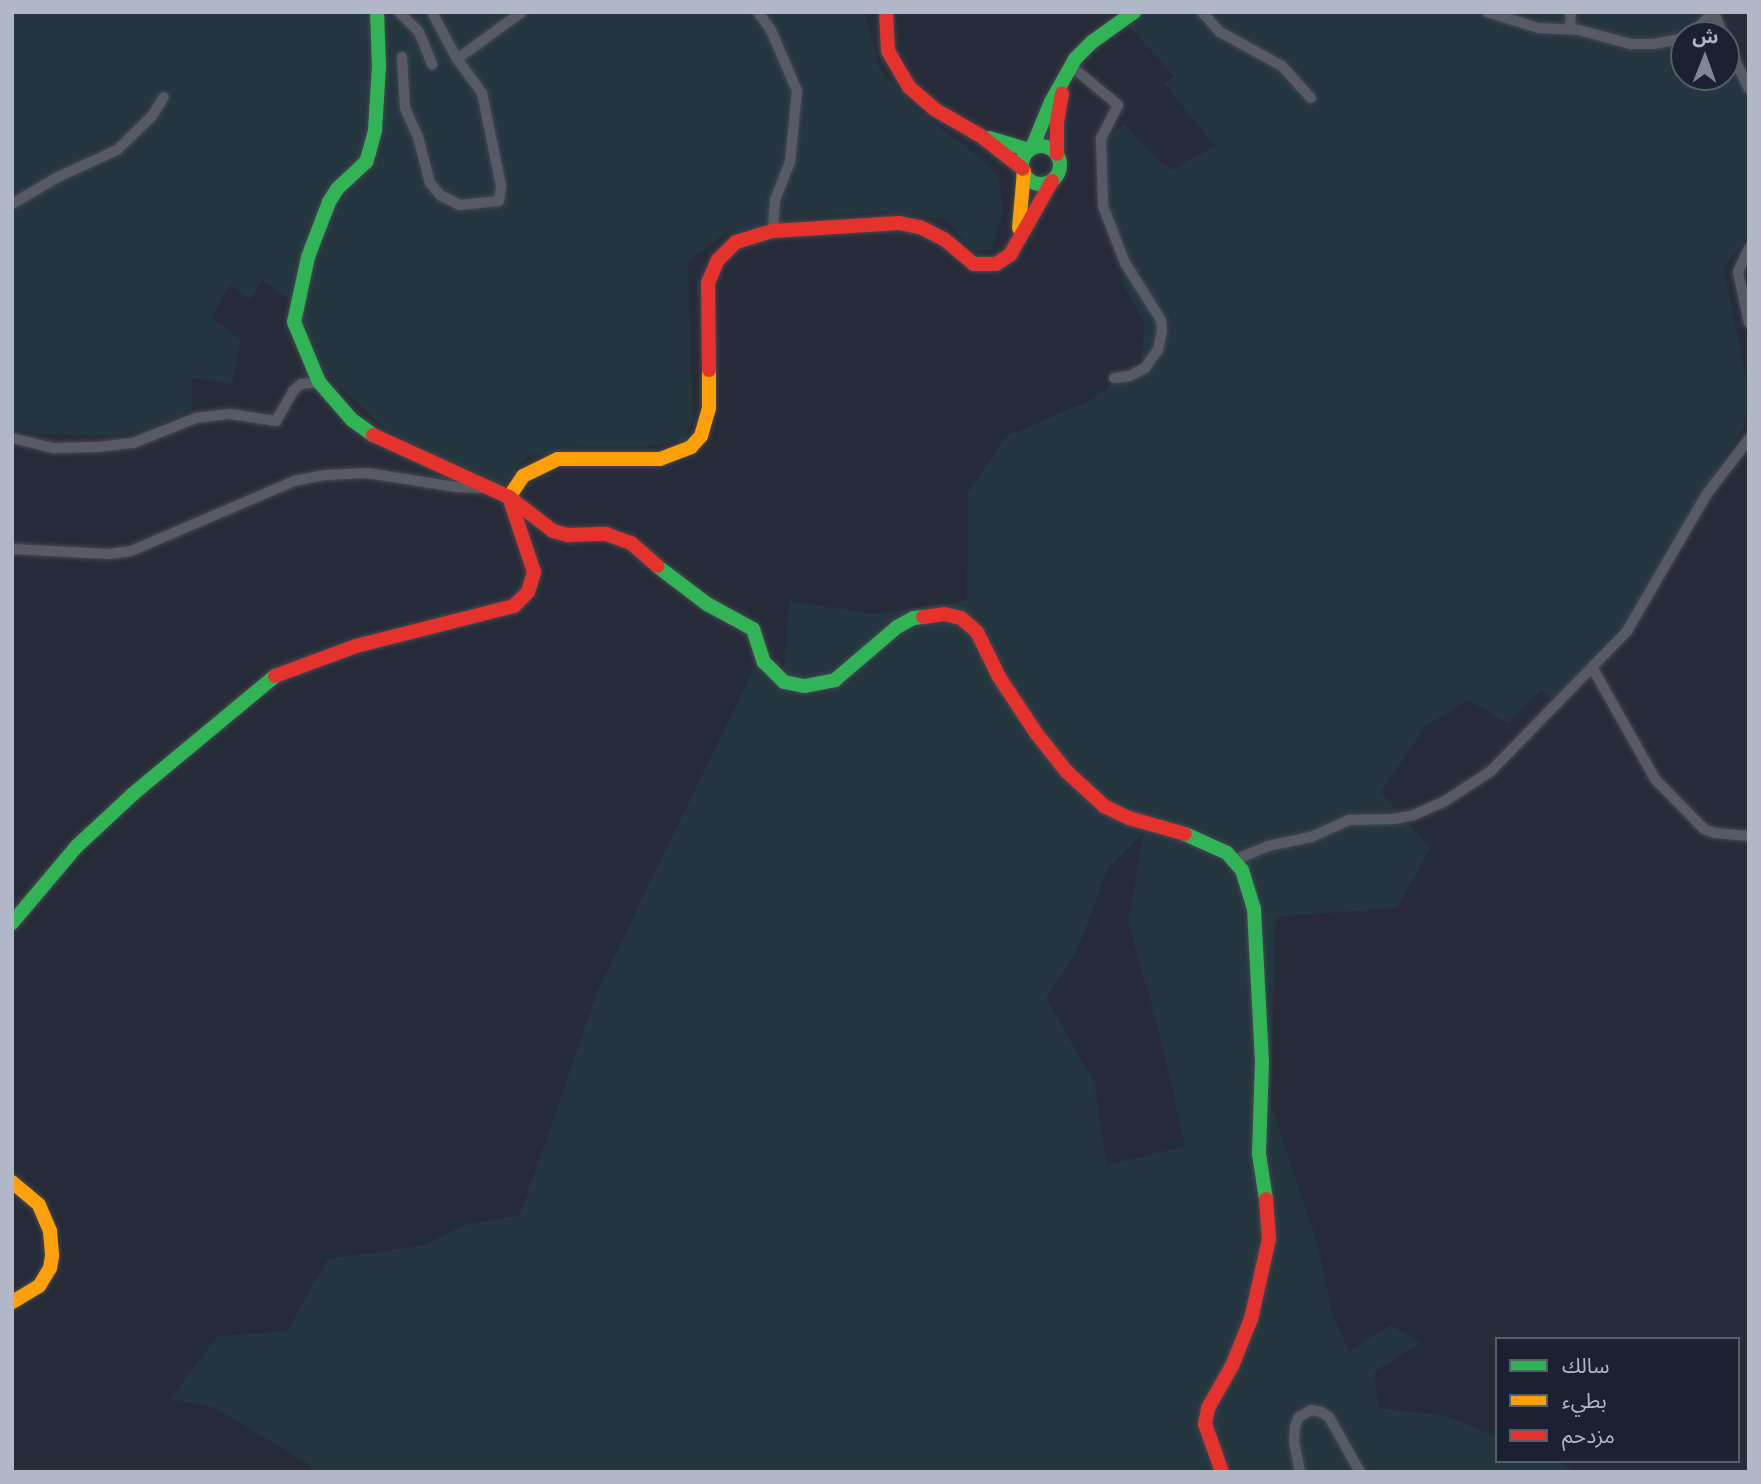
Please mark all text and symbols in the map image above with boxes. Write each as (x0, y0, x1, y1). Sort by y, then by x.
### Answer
north arrow (1670, 21, 1740, 91)
text: ش (1692, 25, 1719, 48)
legend (1495, 1337, 1740, 1463)
text: سالك (1562, 1353, 1609, 1378)
text: بطيء (1562, 1388, 1607, 1413)
text: مزدحم (1562, 1423, 1615, 1448)

